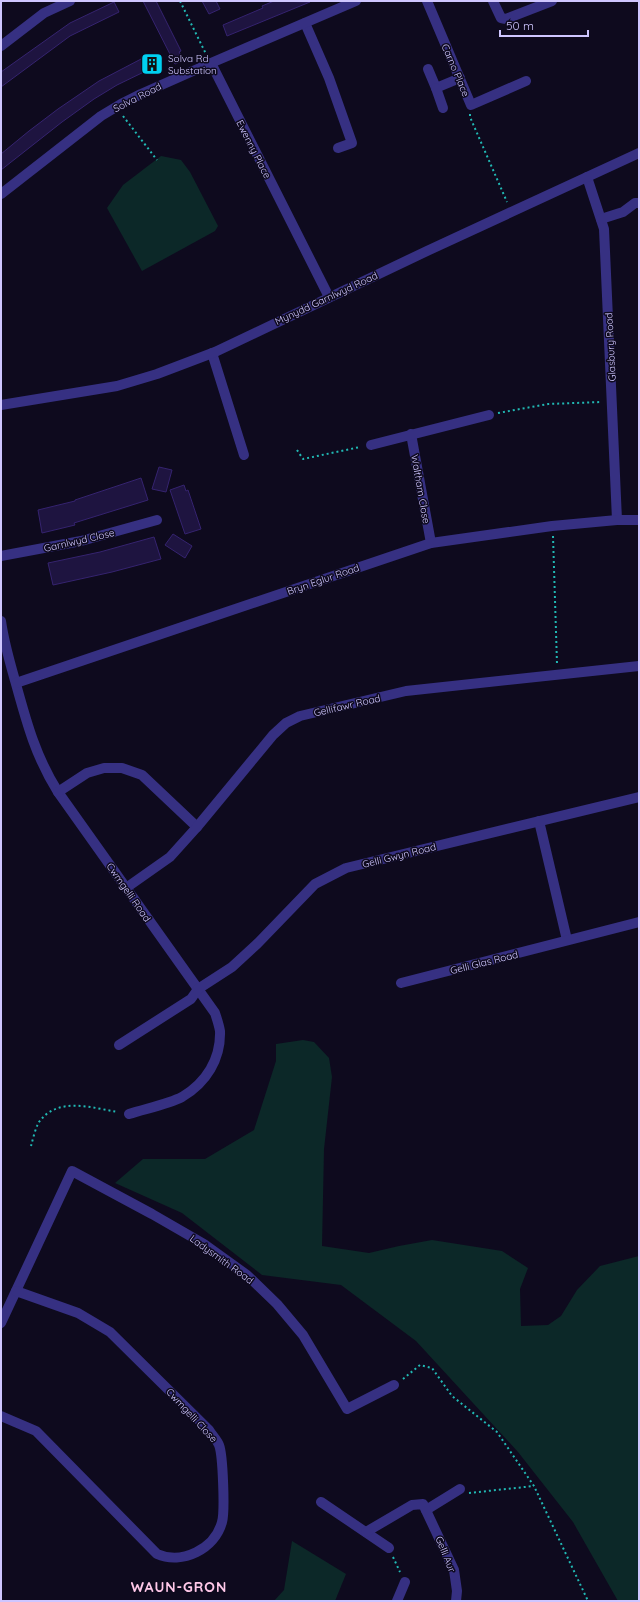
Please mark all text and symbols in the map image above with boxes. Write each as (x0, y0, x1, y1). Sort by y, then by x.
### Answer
scale bar (500, 12, 588, 38)
text: 50 m (506, 18, 534, 33)
street label: Carno Place (439, 42, 473, 99)
building icon: Solva Rd Substation (139, 51, 165, 77)
place label: Solva Rd Substation (168, 52, 217, 77)
street label: Solva Road (111, 80, 164, 115)
street label: Ewenny Place (233, 118, 274, 181)
street label: Mynydd Garnlwyd Road (273, 269, 380, 328)
street label: Glasbury Road (602, 312, 619, 382)
street label: Waltham Close (408, 453, 433, 525)
street label: Garnlwyd Close (43, 526, 116, 555)
street label: Bryn Eglur Road (285, 561, 361, 598)
street label: Gellifawr Road (313, 692, 382, 719)
street label: Gelli Gwyn Road (361, 840, 437, 871)
street label: Cwmgelli Road (103, 860, 154, 924)
street label: Gelli Glas Road (449, 948, 519, 977)
street label: Ladysmith Road (187, 1232, 256, 1287)
street label: Cwmgelli Close (163, 1386, 220, 1445)
street label: Gelli Aur (432, 1534, 459, 1574)
district label: WAUN-GRON (131, 1578, 227, 1596)

